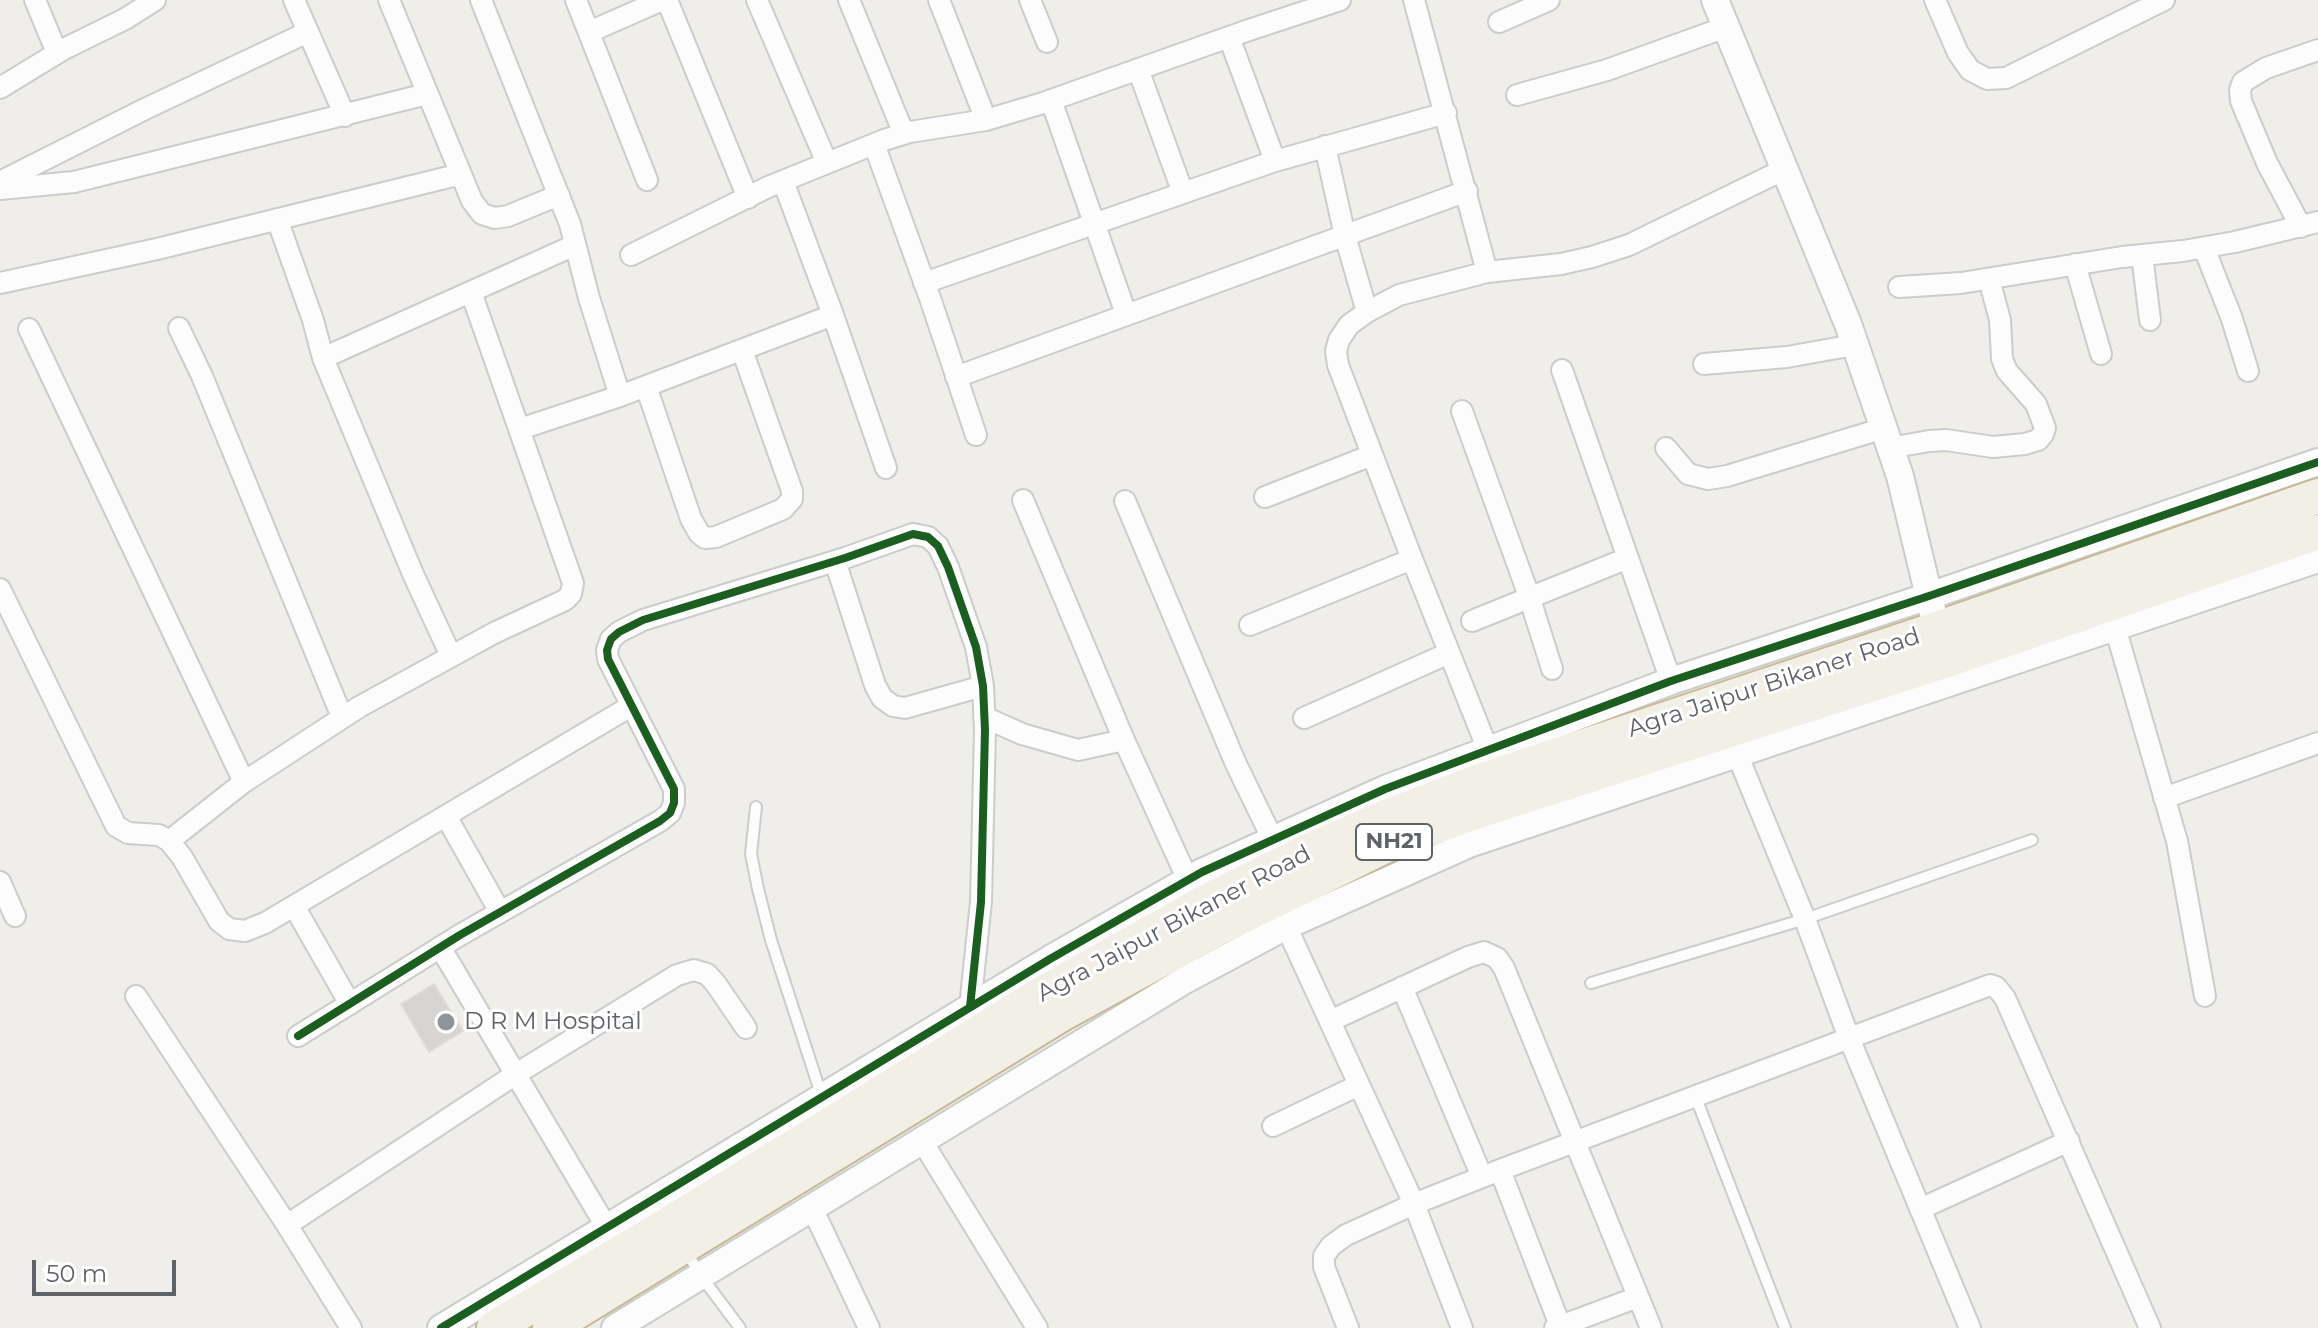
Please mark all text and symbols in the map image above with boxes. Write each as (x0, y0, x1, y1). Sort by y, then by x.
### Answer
street label: Agra Jaipur Bikaner Road (1624, 622, 1924, 744)
road number: NH21 (1356, 824, 1432, 860)
street label: Agra Jaipur Bikaner Road (1032, 840, 1316, 1008)
place label: D R M Hospital (464, 1008, 642, 1036)
marker: D R M Hospital (435, 1011, 457, 1033)
scale bar (36, 1244, 180, 1294)
text: 50 m (46, 1259, 107, 1288)

